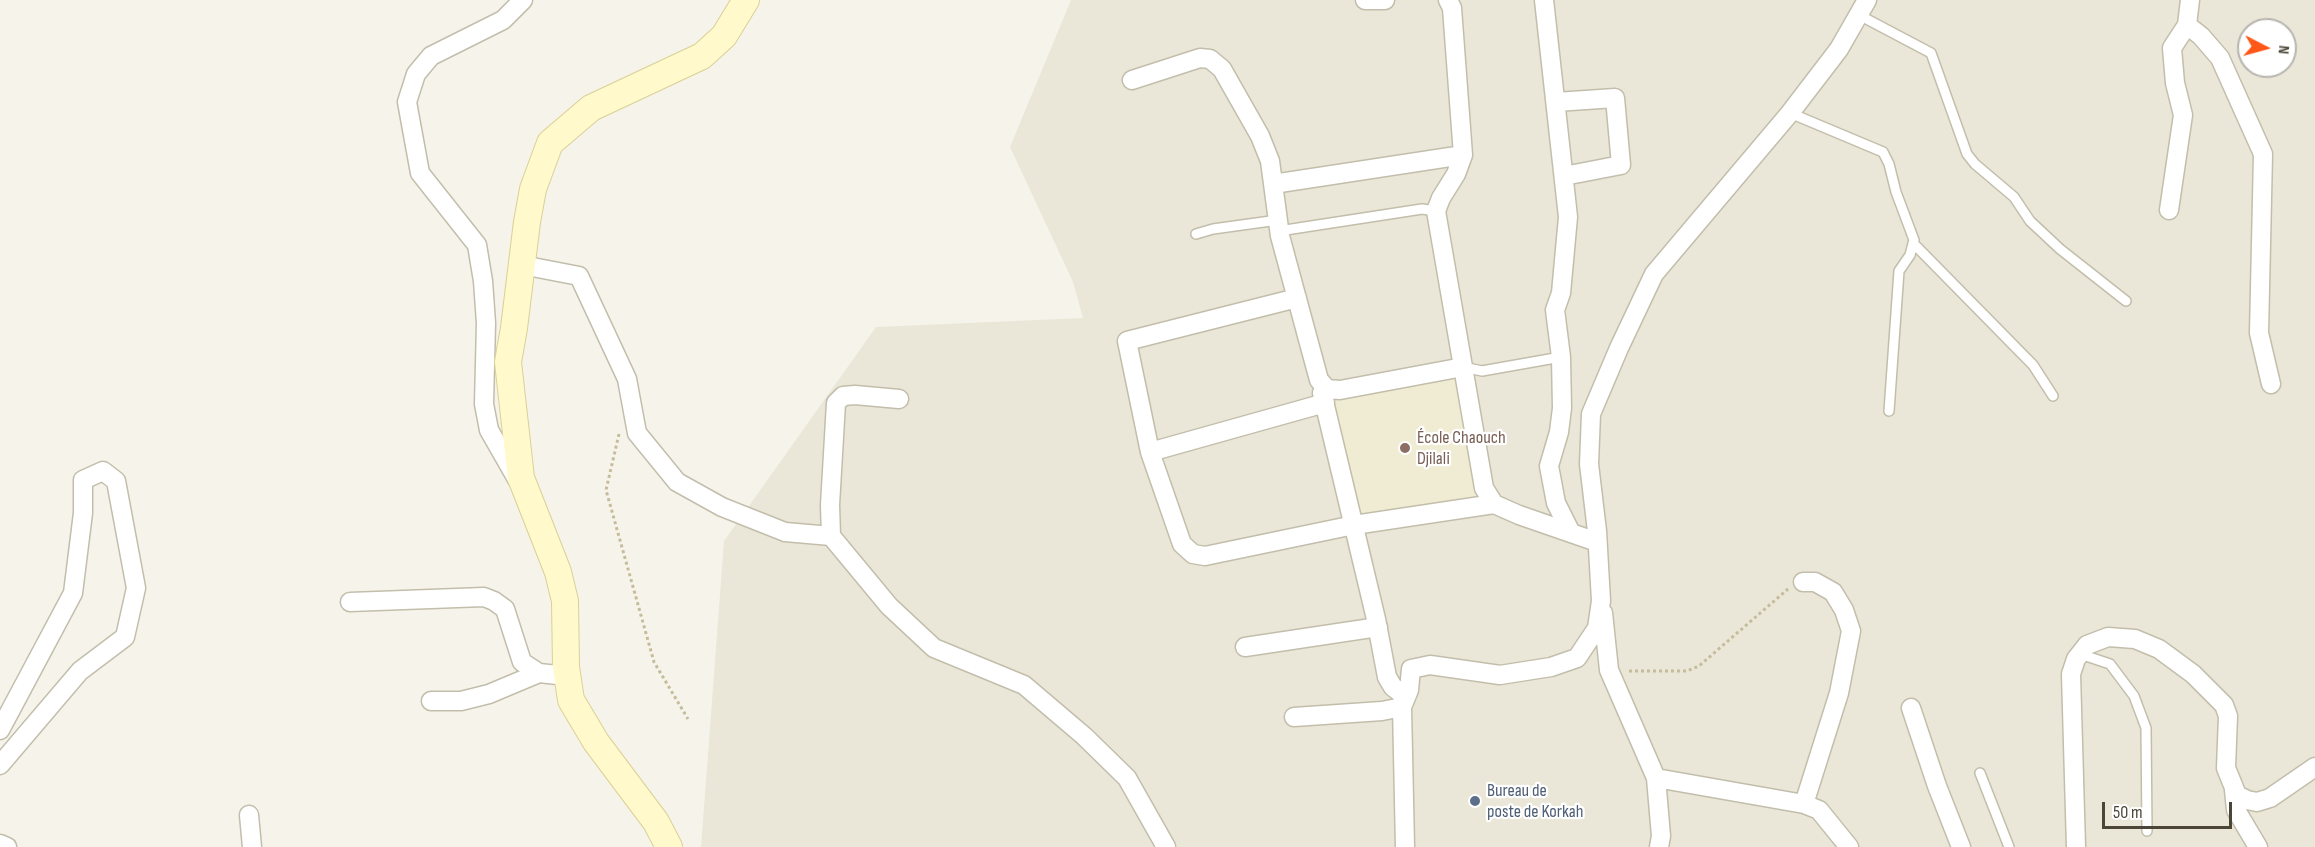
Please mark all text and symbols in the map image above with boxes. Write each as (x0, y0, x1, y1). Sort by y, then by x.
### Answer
north arrow (2237, 18, 2297, 78)
text: N (2274, 44, 2293, 55)
place label: École Chaouch Djilali (1417, 427, 1506, 470)
marker: École Chaouch Djilali (1398, 441, 1412, 455)
place label: Bureau de poste de Korkah (1487, 780, 1583, 822)
scale bar (2105, 790, 2236, 828)
marker: Bureau de poste de Korkah (1468, 794, 1482, 808)
text: 50 m (2113, 802, 2143, 823)

